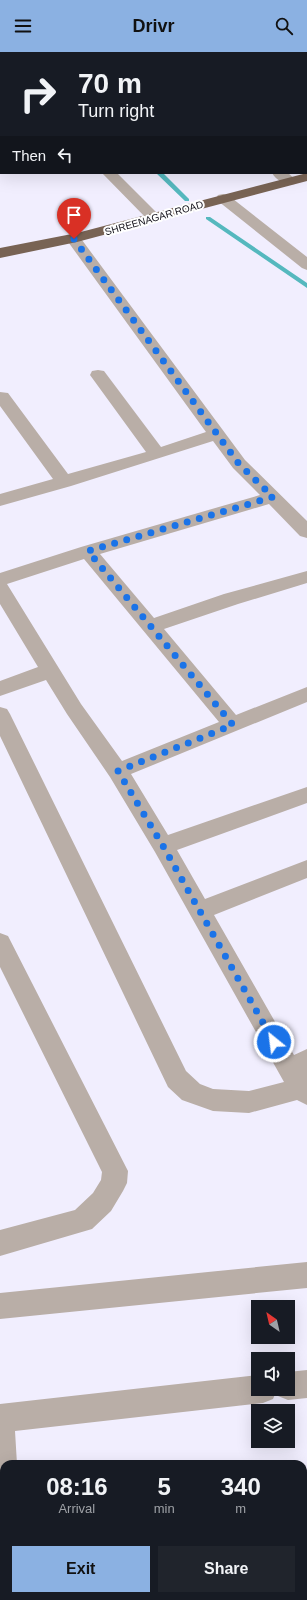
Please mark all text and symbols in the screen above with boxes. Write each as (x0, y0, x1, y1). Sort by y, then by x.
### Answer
icon: menu (12, 15, 34, 37)
icon: search (273, 15, 295, 37)
text: Drivr (132, 16, 175, 36)
icon: right (12, 68, 64, 120)
text: 70 m (78, 68, 142, 99)
text: Turn right (78, 101, 154, 121)
icon: left (54, 144, 76, 166)
text: Then (12, 147, 46, 164)
pin (57, 198, 91, 239)
street label: SHREENAGAR ROAD (104, 199, 204, 237)
icon: arrive (63, 204, 85, 226)
position arrow (253, 1021, 295, 1063)
north arrow (251, 1300, 295, 1344)
map controls (251, 1300, 295, 1448)
button: sound (251, 1352, 295, 1396)
button: layers (251, 1404, 295, 1448)
text: 08:16 (46, 1473, 108, 1500)
text: 5 (157, 1473, 171, 1500)
text: 340 (221, 1473, 261, 1500)
text: Arrival (58, 1501, 95, 1516)
text: min (154, 1501, 175, 1516)
text: m (235, 1501, 246, 1516)
button: Exit (12, 1546, 150, 1592)
button: Share (158, 1546, 295, 1592)

